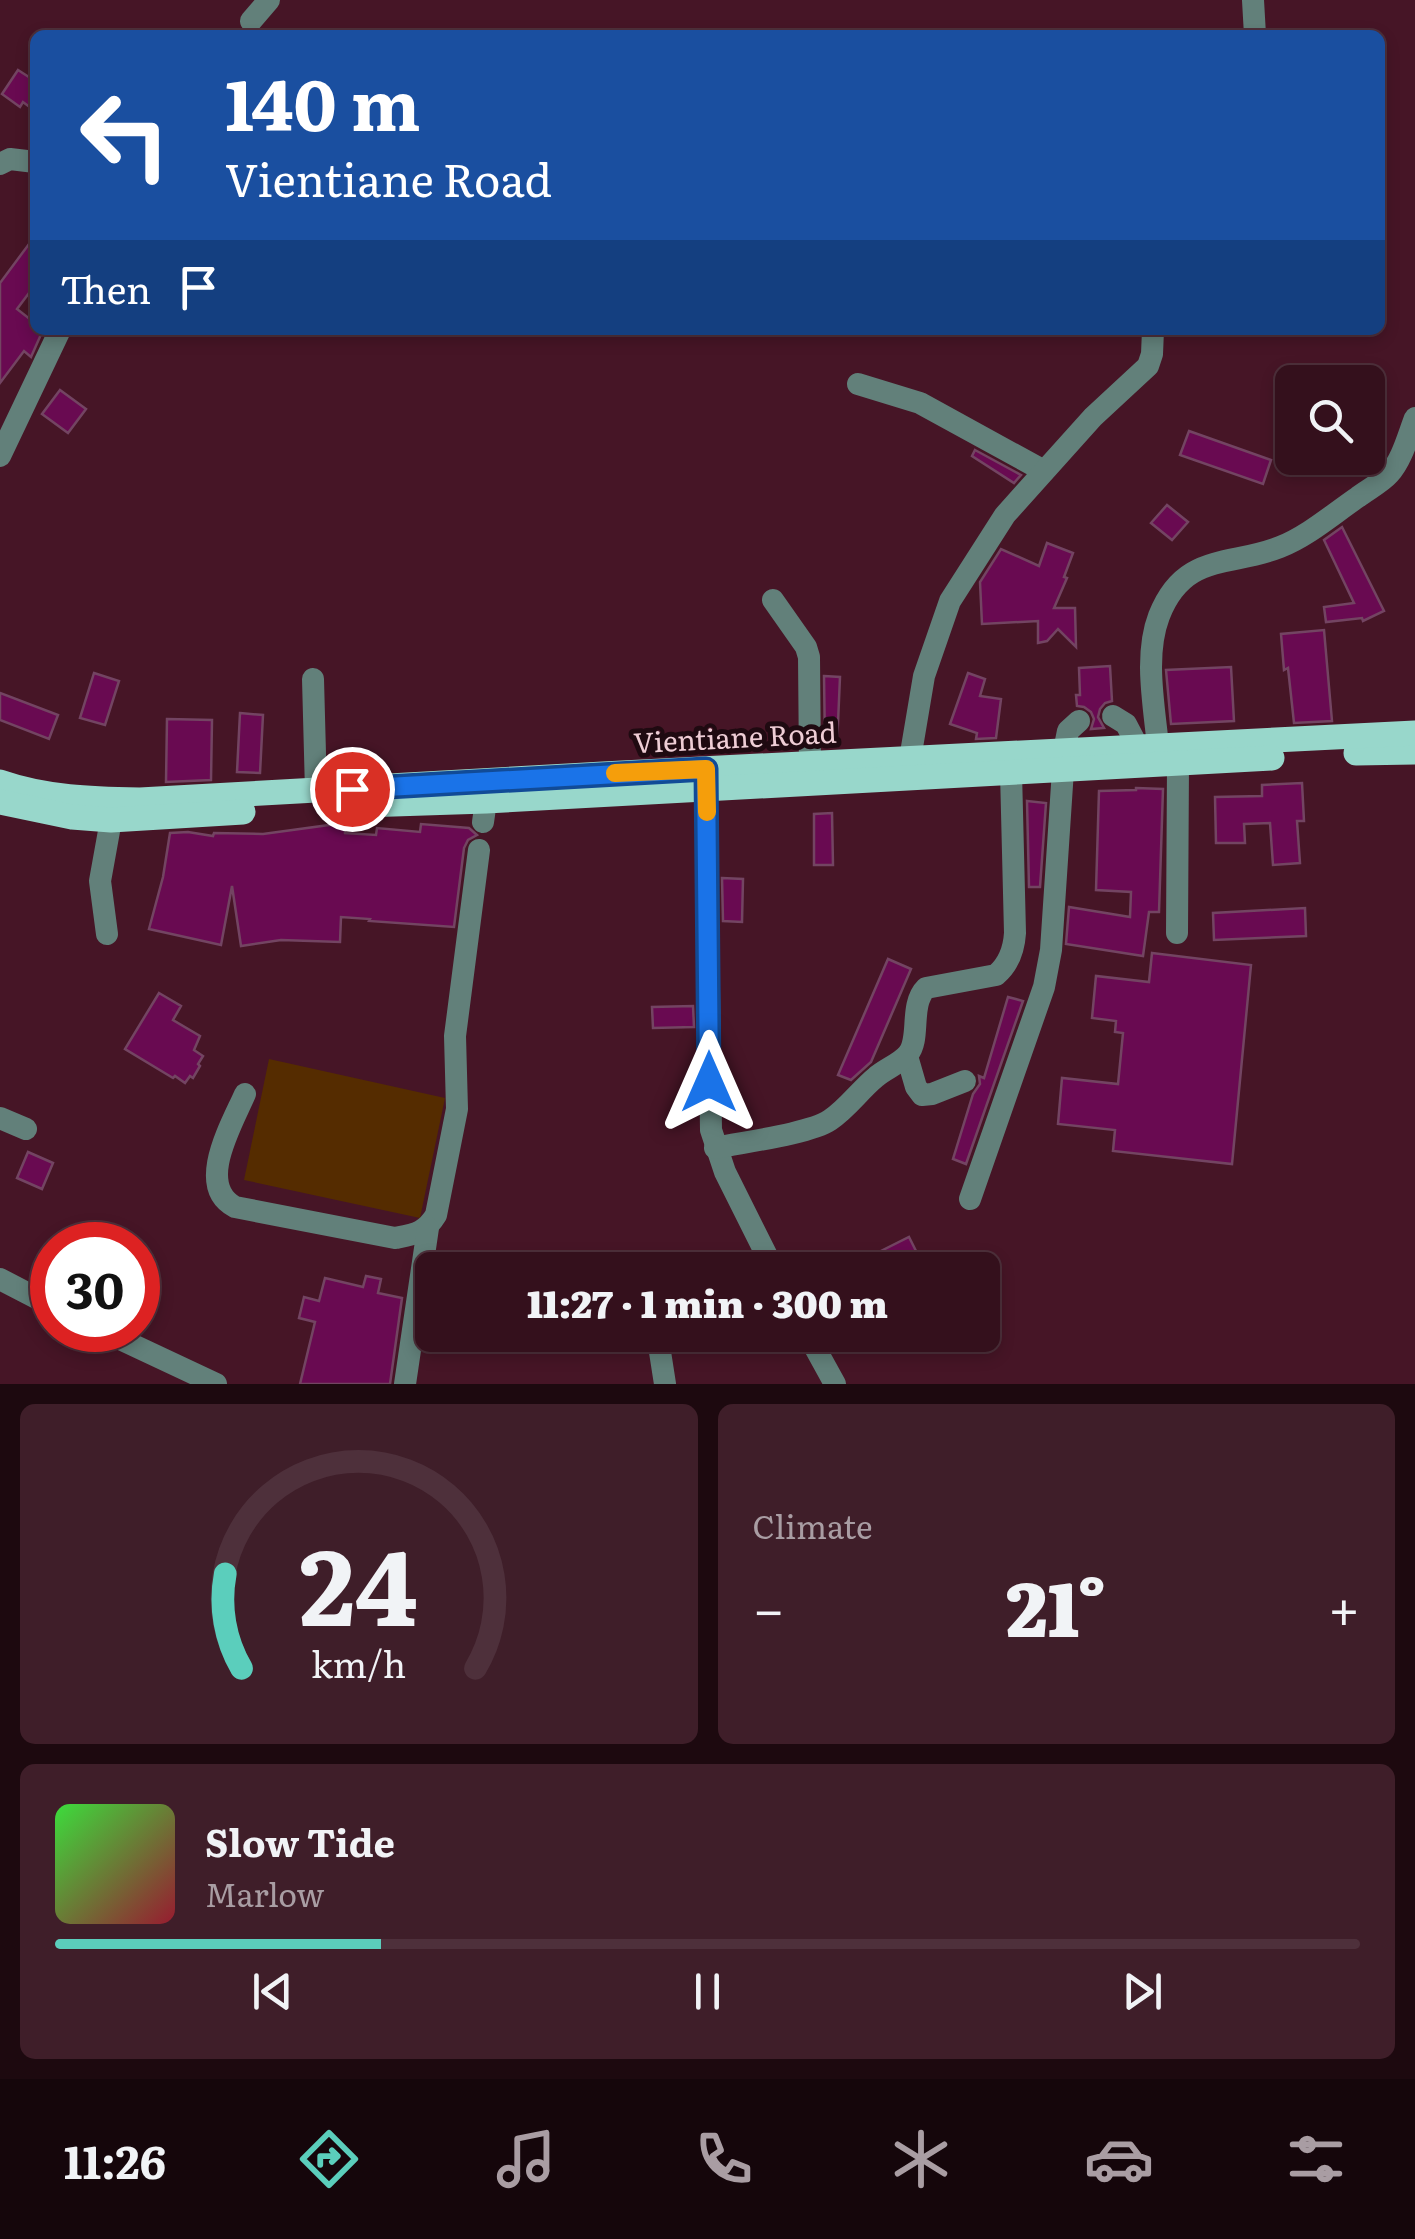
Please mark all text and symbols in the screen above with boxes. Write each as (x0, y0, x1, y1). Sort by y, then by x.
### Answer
text: 140 m (225, 49, 420, 153)
icon: left (60, 70, 190, 200)
text: Vientiane Road (225, 144, 552, 211)
text: Then (60, 259, 151, 316)
icon: arrive (171, 260, 226, 315)
map controls (1275, 365, 1385, 475)
button: search (1275, 365, 1385, 475)
street label: Vientiane Road (632, 710, 838, 762)
pin (310, 747, 395, 832)
icon: arrive (325, 762, 380, 817)
position arrow (657, 1030, 761, 1134)
speed limit sign: 30 (30, 1222, 160, 1352)
text: 11:27 · 1 min · 300 m (527, 1273, 888, 1330)
text: Climate (753, 1501, 873, 1549)
text: 24 (299, 1504, 418, 1658)
text: 21° (1006, 1549, 1106, 1660)
text: − (753, 1565, 785, 1647)
text: + (1328, 1565, 1360, 1647)
text: km/h (311, 1636, 406, 1689)
text: Slow Tide (205, 1812, 395, 1869)
text: Marlow (205, 1869, 324, 1917)
icon: previous (245, 1964, 300, 2019)
icon: pause (680, 1964, 735, 2019)
icon: next (1115, 1964, 1170, 2019)
icon: directions (294, 2124, 364, 2194)
icon: music (491, 2124, 561, 2194)
icon: phone (689, 2124, 759, 2194)
icon: climate (886, 2124, 956, 2194)
icon: car (1084, 2124, 1154, 2194)
icon: filters (1281, 2124, 1351, 2194)
text: 11:26 (64, 2126, 166, 2193)

